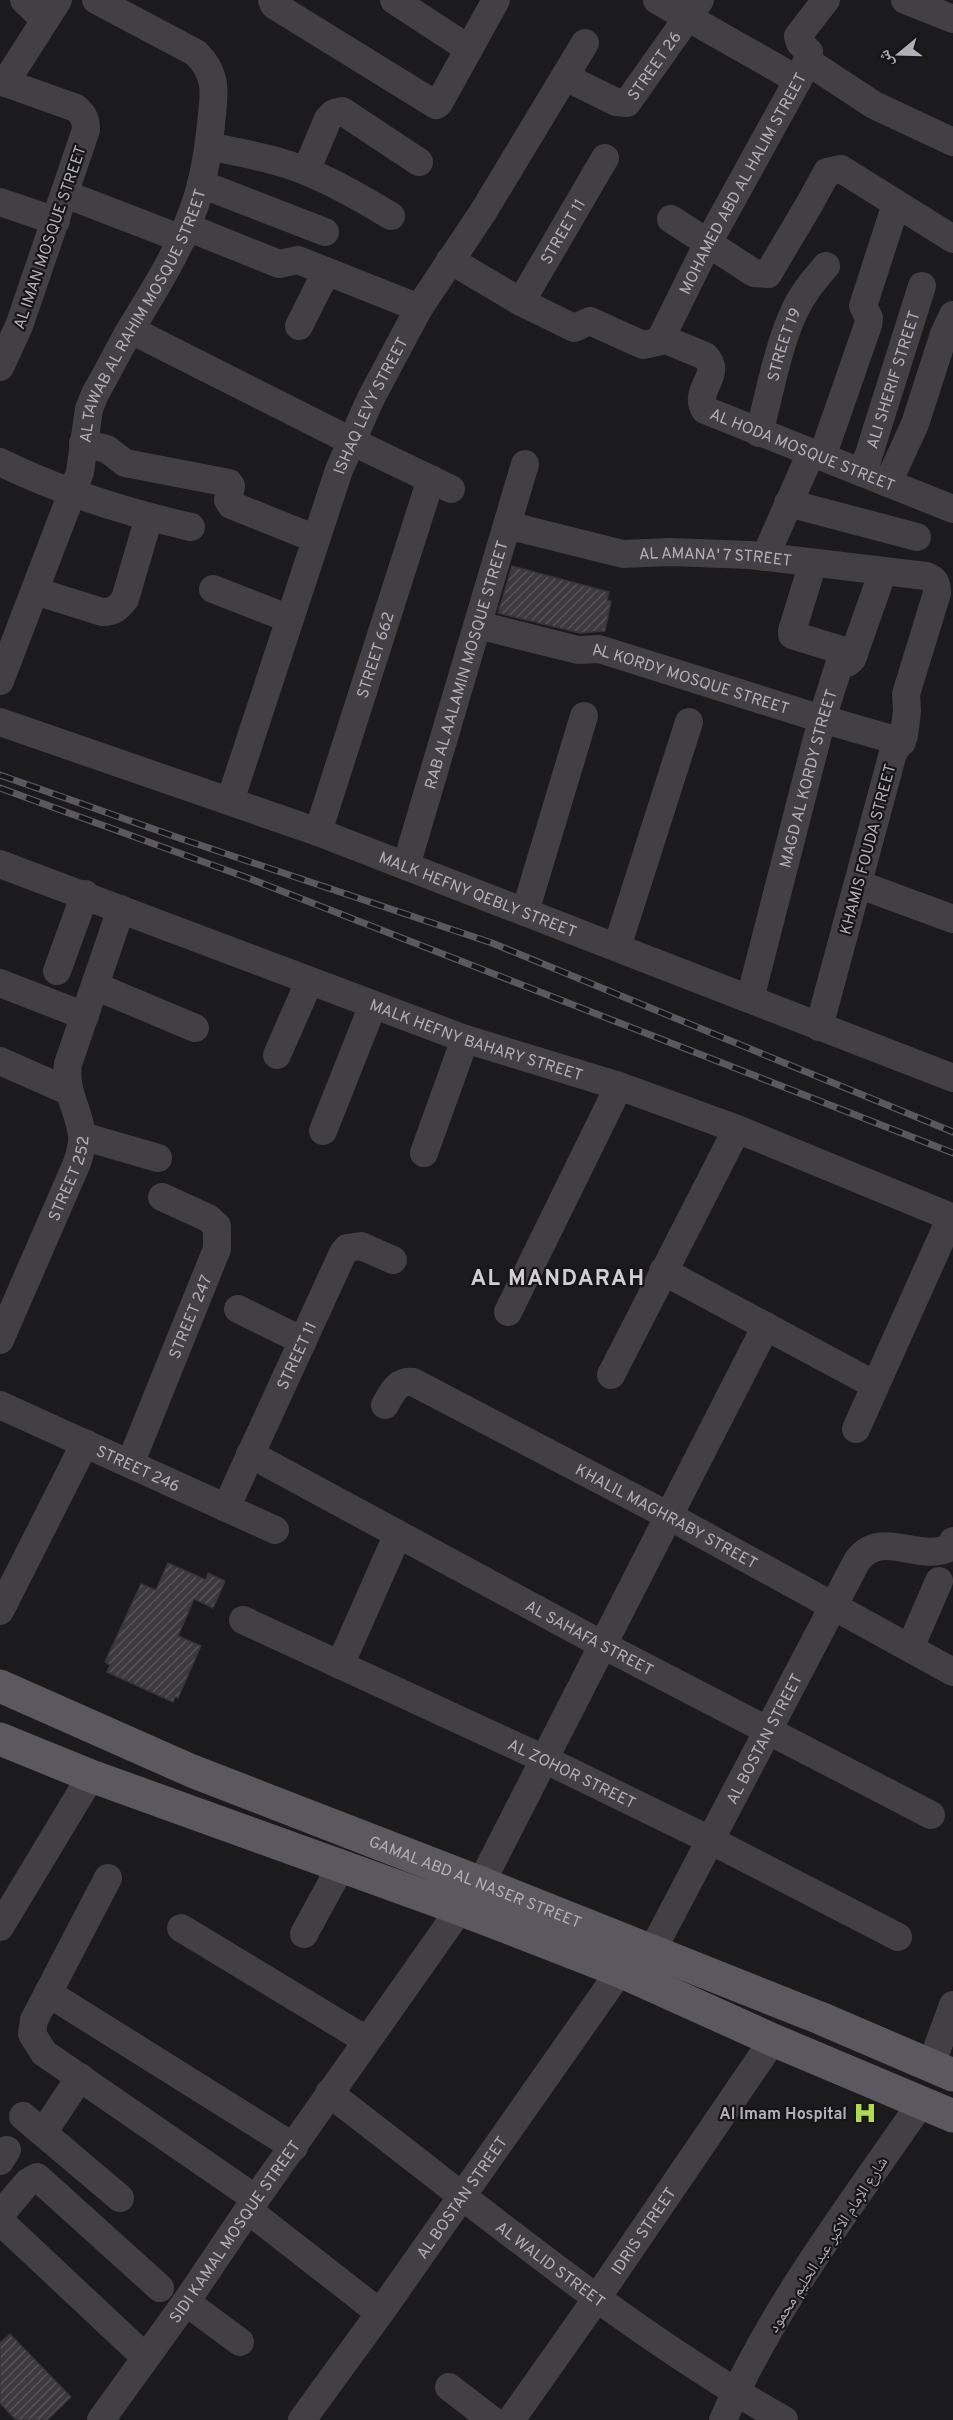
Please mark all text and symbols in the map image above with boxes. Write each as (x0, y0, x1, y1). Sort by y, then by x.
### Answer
north arrow (869, 24, 929, 84)
street label: STREET 26 (624, 28, 687, 105)
text: ش (874, 47, 899, 70)
street label: MOHAMED ABD AL HALIM STREET (676, 70, 812, 298)
street label: AL IMAN MOSQUE STREET (10, 143, 92, 332)
street label: AL TAWAB AL RAHIM MOSQUE STREET (76, 187, 211, 444)
street label: STREET 11 (537, 196, 591, 269)
street label: STREET 19 (764, 305, 807, 384)
street label: ALI SHERIF STREET (863, 309, 926, 452)
street label: ISHAQ LEVY STREET (330, 334, 414, 477)
street label: AL HODA MOSQUE STREET (706, 405, 897, 497)
street label: RAB AL AALAMIN MOSQUE STREET (421, 539, 514, 792)
street label: AL AMANA' 7 STREET (638, 544, 793, 572)
street label: STREET 662 (353, 610, 400, 701)
street label: AL KORDY MOSQUE STREET (591, 641, 791, 720)
street label: MAGD AL KORDY STREET (776, 687, 843, 870)
street label: KHAMIS FOUDA STREET (836, 762, 901, 937)
street label: MALK HEFNY QEBLY STREET (375, 848, 579, 943)
street label: MALK HEFNY BAHARY STREET (366, 996, 585, 1086)
street label: STREET 252 (45, 1135, 94, 1225)
district label: AL MANDARAH (470, 1266, 646, 1293)
street label: STREET 247 (166, 1273, 217, 1362)
street label: STREET 11 (274, 1319, 322, 1393)
street label: STREET 246 (93, 1442, 183, 1497)
street label: KHALIL MAGHRABY STREET (571, 1461, 760, 1575)
street label: AL SAHAFA STREET (521, 1597, 656, 1681)
street label: AL BOSTAN STREET (723, 1671, 808, 1808)
street label: AL ZOHOR STREET (504, 1736, 639, 1814)
street label: GAMAL ABD AL NASER STREET (365, 1832, 584, 1934)
hospital icon: Al Imam Hospital (852, 2100, 878, 2126)
place label: Al Imam Hospital (719, 2105, 847, 2125)
street label: AL BOSTAN STREET (413, 2133, 513, 2263)
street label: SIDI KAMAL MOSQUE STREET (166, 2137, 306, 2328)
street label: شارع الإمام الاكبر عبد الحليم محمود (764, 2154, 893, 2337)
street label: IDRIS STREET (608, 2184, 682, 2279)
street label: AL WALID STREET (491, 2218, 608, 2313)

